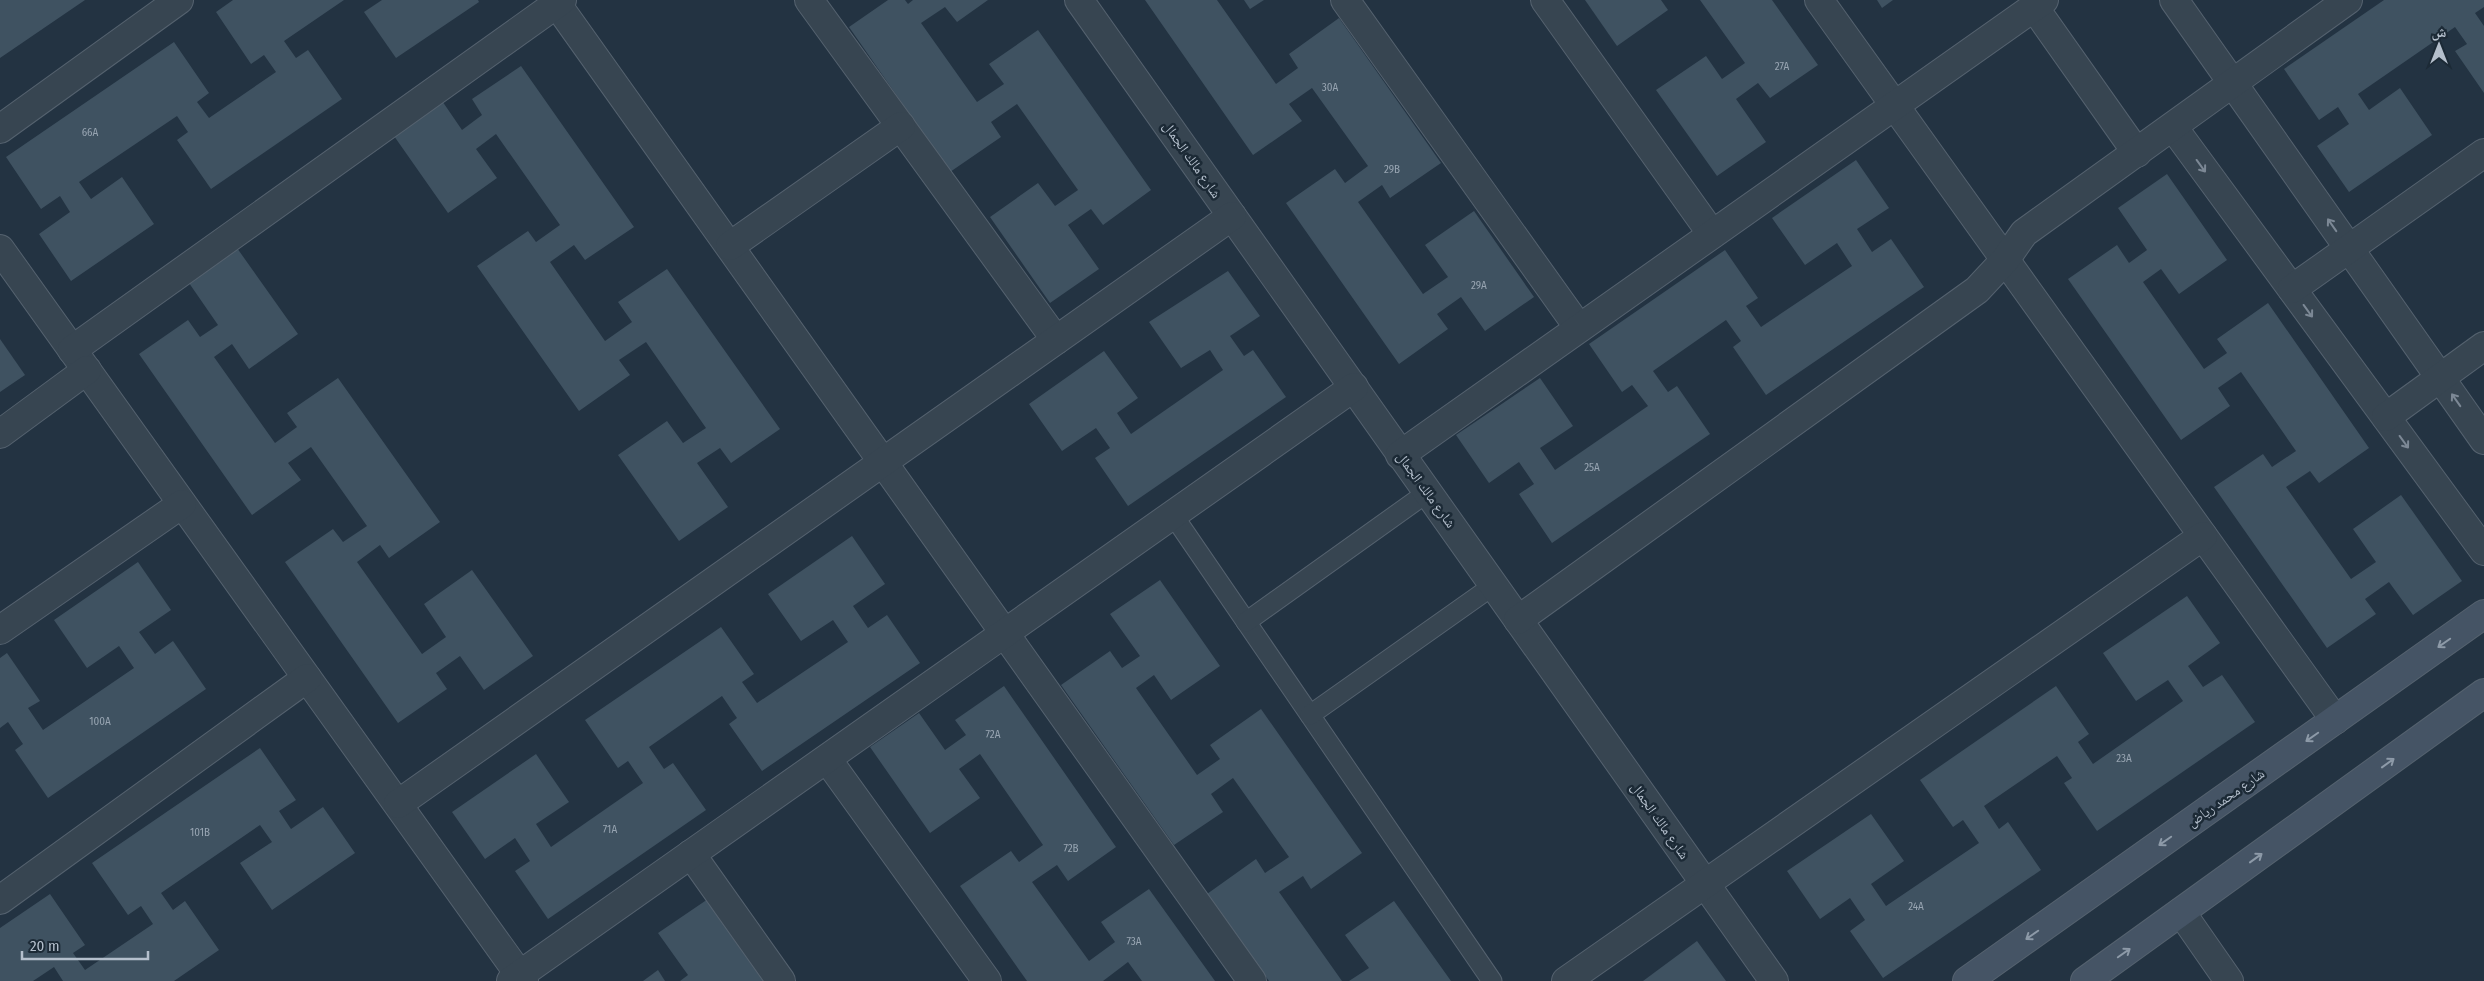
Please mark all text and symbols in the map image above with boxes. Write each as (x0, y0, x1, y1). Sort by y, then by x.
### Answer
north arrow (2414, 20, 2464, 70)
text: ش (2432, 24, 2447, 41)
house number: 27A (1775, 60, 1790, 73)
house number: 30A (1322, 81, 1338, 94)
street label: شارع مالك الجمال (1159, 118, 1225, 202)
house number: 66A (82, 126, 99, 139)
one-way arrow (2196, 159, 2207, 172)
house number: 29B (1384, 163, 1400, 176)
one-way arrow (2326, 219, 2337, 232)
house number: 29A (1471, 279, 1487, 292)
one-way arrow (2303, 304, 2313, 318)
one-way arrow (2451, 393, 2461, 407)
one-way arrow (2399, 435, 2409, 449)
street label: شارع مالك الجمال (1392, 449, 1459, 532)
house number: 25A (1584, 461, 1600, 474)
one-way arrow (2437, 638, 2451, 648)
house number: 100A (89, 715, 111, 728)
house number: 72A (986, 728, 1001, 741)
one-way arrow (2305, 732, 2319, 742)
house number: 23A (2116, 752, 2132, 765)
one-way arrow (2381, 757, 2394, 768)
street label: شارع محمد رياض (2184, 765, 2268, 832)
street label: شارع مالك الجمال (1627, 779, 1693, 863)
house number: 71A (603, 823, 617, 836)
house number: 101B (190, 826, 210, 839)
one-way arrow (2158, 836, 2172, 846)
house number: 72B (1063, 842, 1079, 855)
one-way arrow (2249, 853, 2263, 863)
house number: 24A (1908, 900, 1924, 913)
scale bar (22, 928, 149, 960)
one-way arrow (2025, 930, 2039, 940)
house number: 73A (1126, 935, 1142, 948)
text: 20 m (30, 937, 60, 955)
one-way arrow (2117, 948, 2131, 958)

